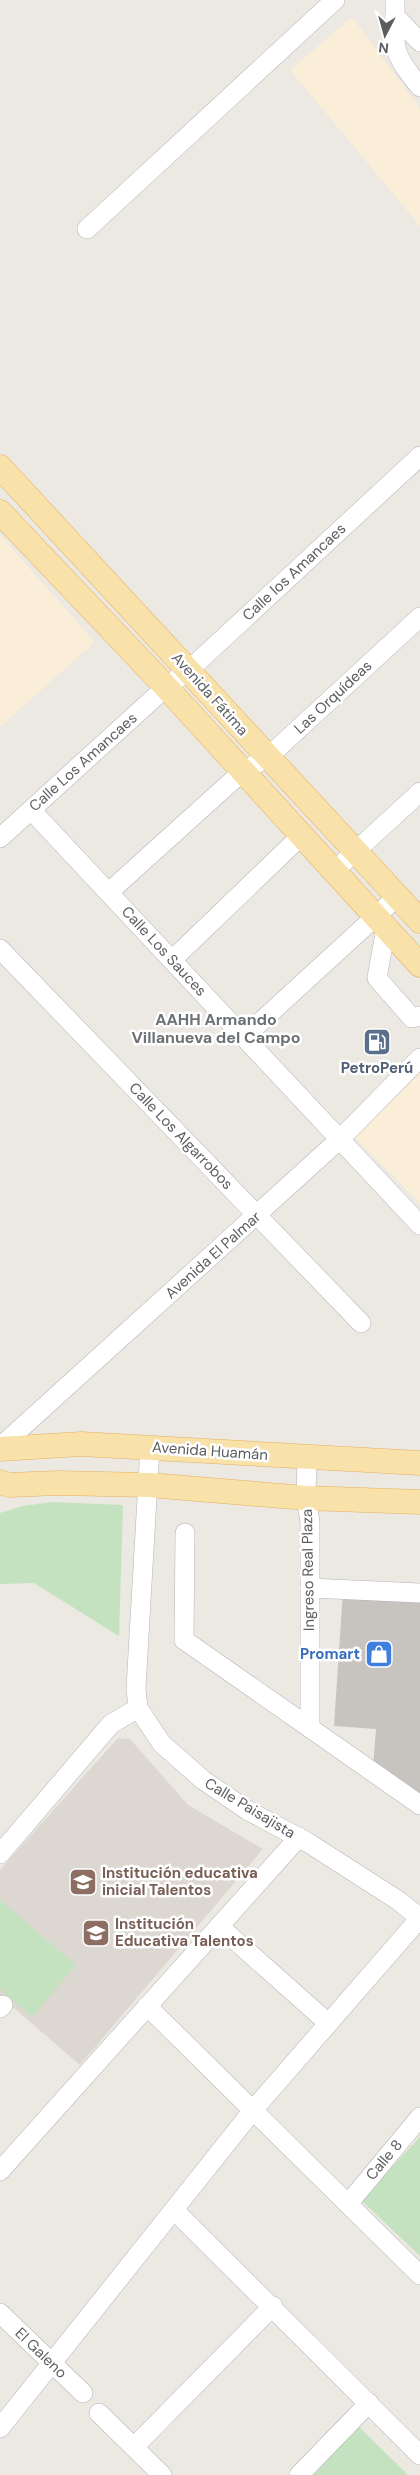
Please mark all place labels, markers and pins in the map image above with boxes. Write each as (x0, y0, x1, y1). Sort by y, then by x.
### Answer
fuel station icon: PetroPerú (362, 1027, 392, 1057)
place label: PetroPerú (341, 1058, 413, 1078)
shop icon: Promart (364, 1639, 394, 1669)
place label: Promart (300, 1644, 360, 1664)
place label: Institución educativa inicial Talentos (102, 1863, 258, 1900)
school or university icon: Institución educativa inicial Talentos (68, 1867, 98, 1897)
place label: Institución Educativa Talentos (115, 1914, 254, 1951)
school or university icon: Institución Educativa Talentos (81, 1918, 111, 1948)

